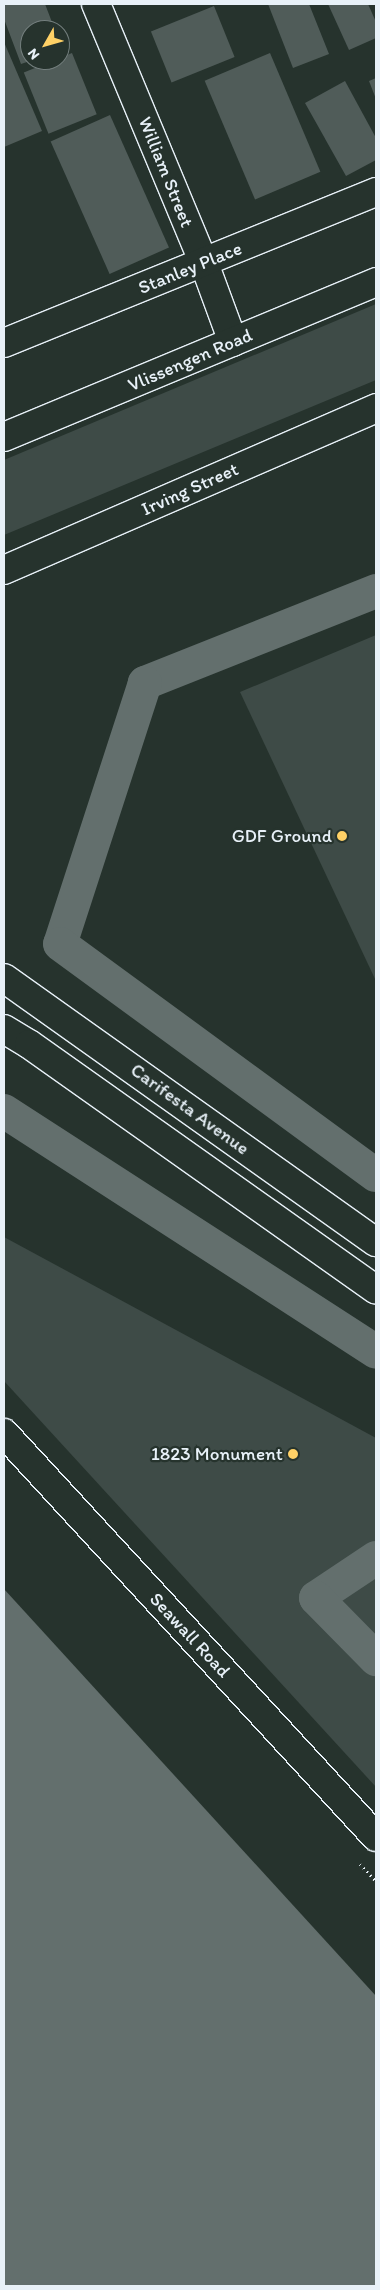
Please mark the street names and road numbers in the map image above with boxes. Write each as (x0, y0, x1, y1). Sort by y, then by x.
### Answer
street label: William Street (134, 113, 198, 231)
street label: Stanley Place (135, 237, 245, 299)
street label: Vlissengen Road (124, 324, 256, 396)
street label: Irving Street (138, 458, 242, 520)
street label: Carifesta Avenue (127, 1059, 253, 1159)
street label: Seawall Road (145, 1588, 235, 1682)

